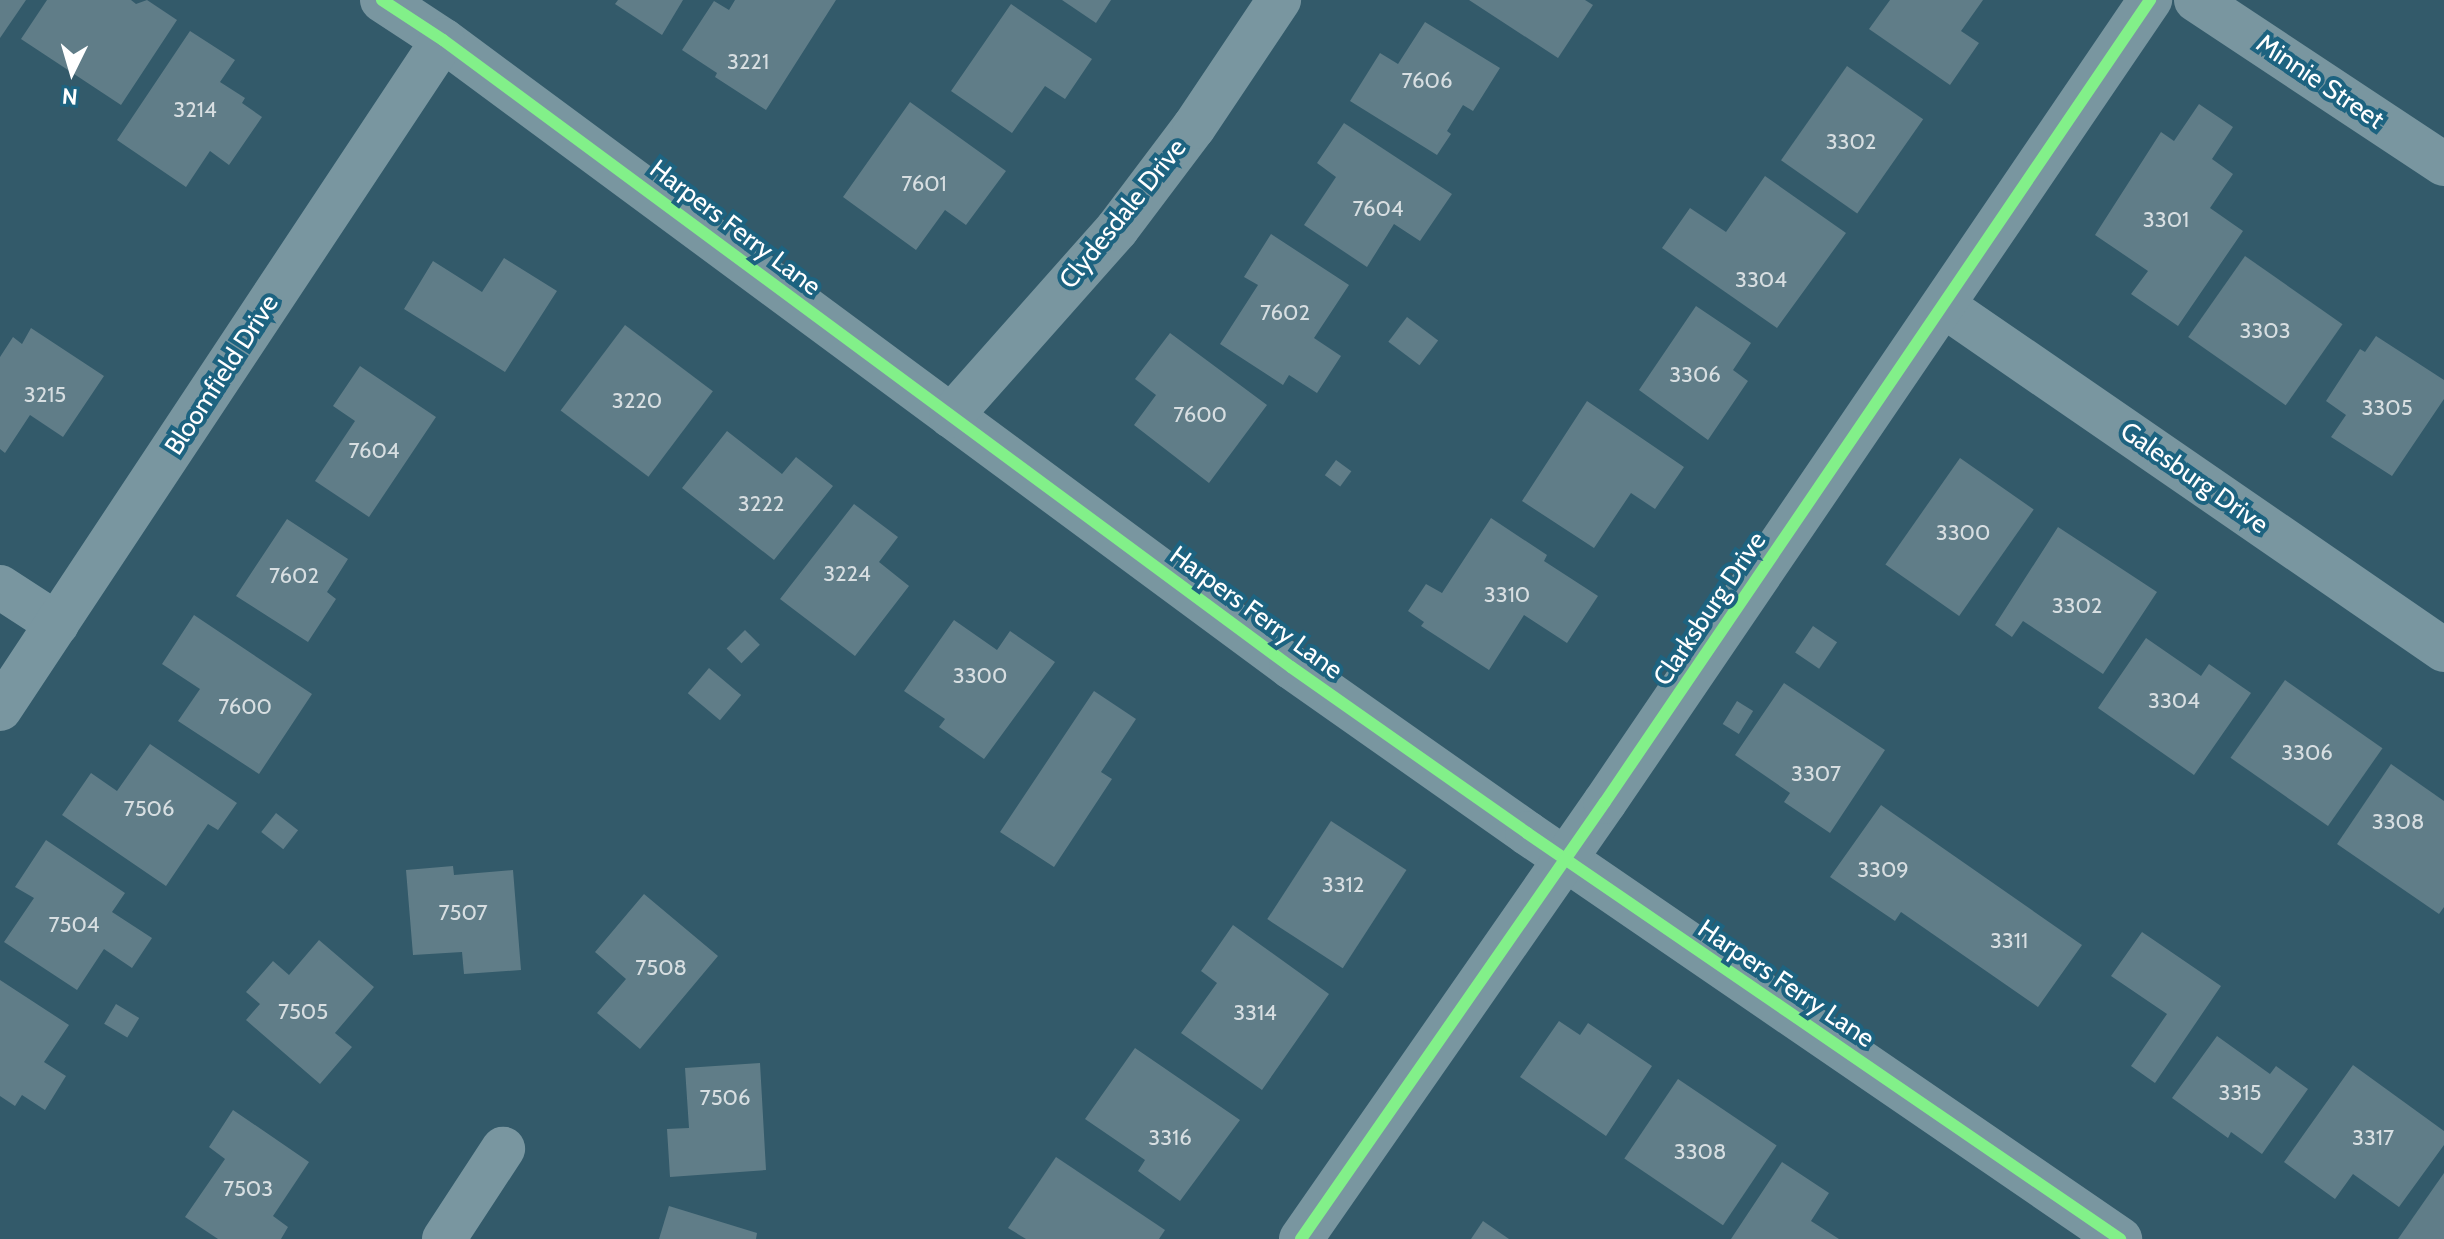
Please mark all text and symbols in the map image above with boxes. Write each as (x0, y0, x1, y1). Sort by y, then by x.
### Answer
street label: Minnie Street (2250, 28, 2390, 136)
north arrow (32, 32, 112, 112)
house number: 3221 (727, 49, 769, 75)
house number: 7606 (1402, 68, 1452, 94)
text: N (61, 82, 79, 111)
house number: 3214 (173, 97, 217, 123)
house number: 3302 (1826, 129, 1876, 155)
street label: Clydesdale Drive (1053, 133, 1193, 295)
street label: Harpers Ferry Lane (643, 154, 827, 302)
house number: 7601 (901, 171, 947, 197)
house number: 7604 (1352, 196, 1404, 222)
house number: 3301 (2143, 207, 2189, 233)
house number: 3304 (1735, 267, 1787, 293)
street label: Bloomfield Drive (159, 289, 285, 461)
house number: 7602 (1260, 300, 1310, 326)
house number: 3303 (2239, 318, 2291, 344)
house number: 3306 (1669, 362, 1721, 388)
house number: 3215 (24, 382, 66, 408)
house number: 3220 (612, 388, 662, 414)
house number: 3305 (2361, 395, 2413, 421)
house number: 7600 (1173, 402, 1227, 428)
street label: Galesburg Drive (2114, 416, 2274, 540)
house number: 7604 (348, 438, 400, 464)
house number: 3222 (738, 491, 784, 517)
house number: 3300 (1936, 520, 1990, 546)
street label: Clarksburg Drive (1647, 526, 1773, 692)
street label: Harpers Ferry Lane (1164, 540, 1348, 686)
house number: 3224 (823, 561, 871, 587)
house number: 7602 (269, 563, 319, 589)
house number: 3310 (1484, 582, 1530, 608)
house number: 3302 (2052, 593, 2102, 619)
house number: 3300 (953, 663, 1007, 689)
house number: 3304 (2148, 688, 2200, 714)
house number: 7600 (218, 694, 272, 720)
house number: 3306 (2281, 740, 2333, 766)
house number: 3307 (1791, 761, 1841, 787)
house number: 7506 (124, 796, 174, 822)
house number: 3308 (2372, 809, 2424, 835)
house number: 3309 (1857, 857, 1909, 883)
house number: 3312 (1322, 872, 1364, 898)
house number: 7507 (438, 900, 488, 926)
house number: 7504 (48, 912, 100, 938)
street label: Harpers Ferry Lane (1692, 913, 1880, 1055)
house number: 3311 (1990, 928, 2028, 954)
house number: 7508 (635, 955, 687, 981)
house number: 7505 (278, 999, 328, 1025)
house number: 3314 (1233, 1000, 1277, 1026)
house number: 3315 (2219, 1080, 2261, 1106)
house number: 7506 (700, 1085, 750, 1111)
house number: 3316 (1148, 1125, 1192, 1151)
house number: 3317 (2352, 1125, 2394, 1151)
house number: 3308 (1674, 1139, 1726, 1165)
house number: 7503 (223, 1176, 273, 1202)

